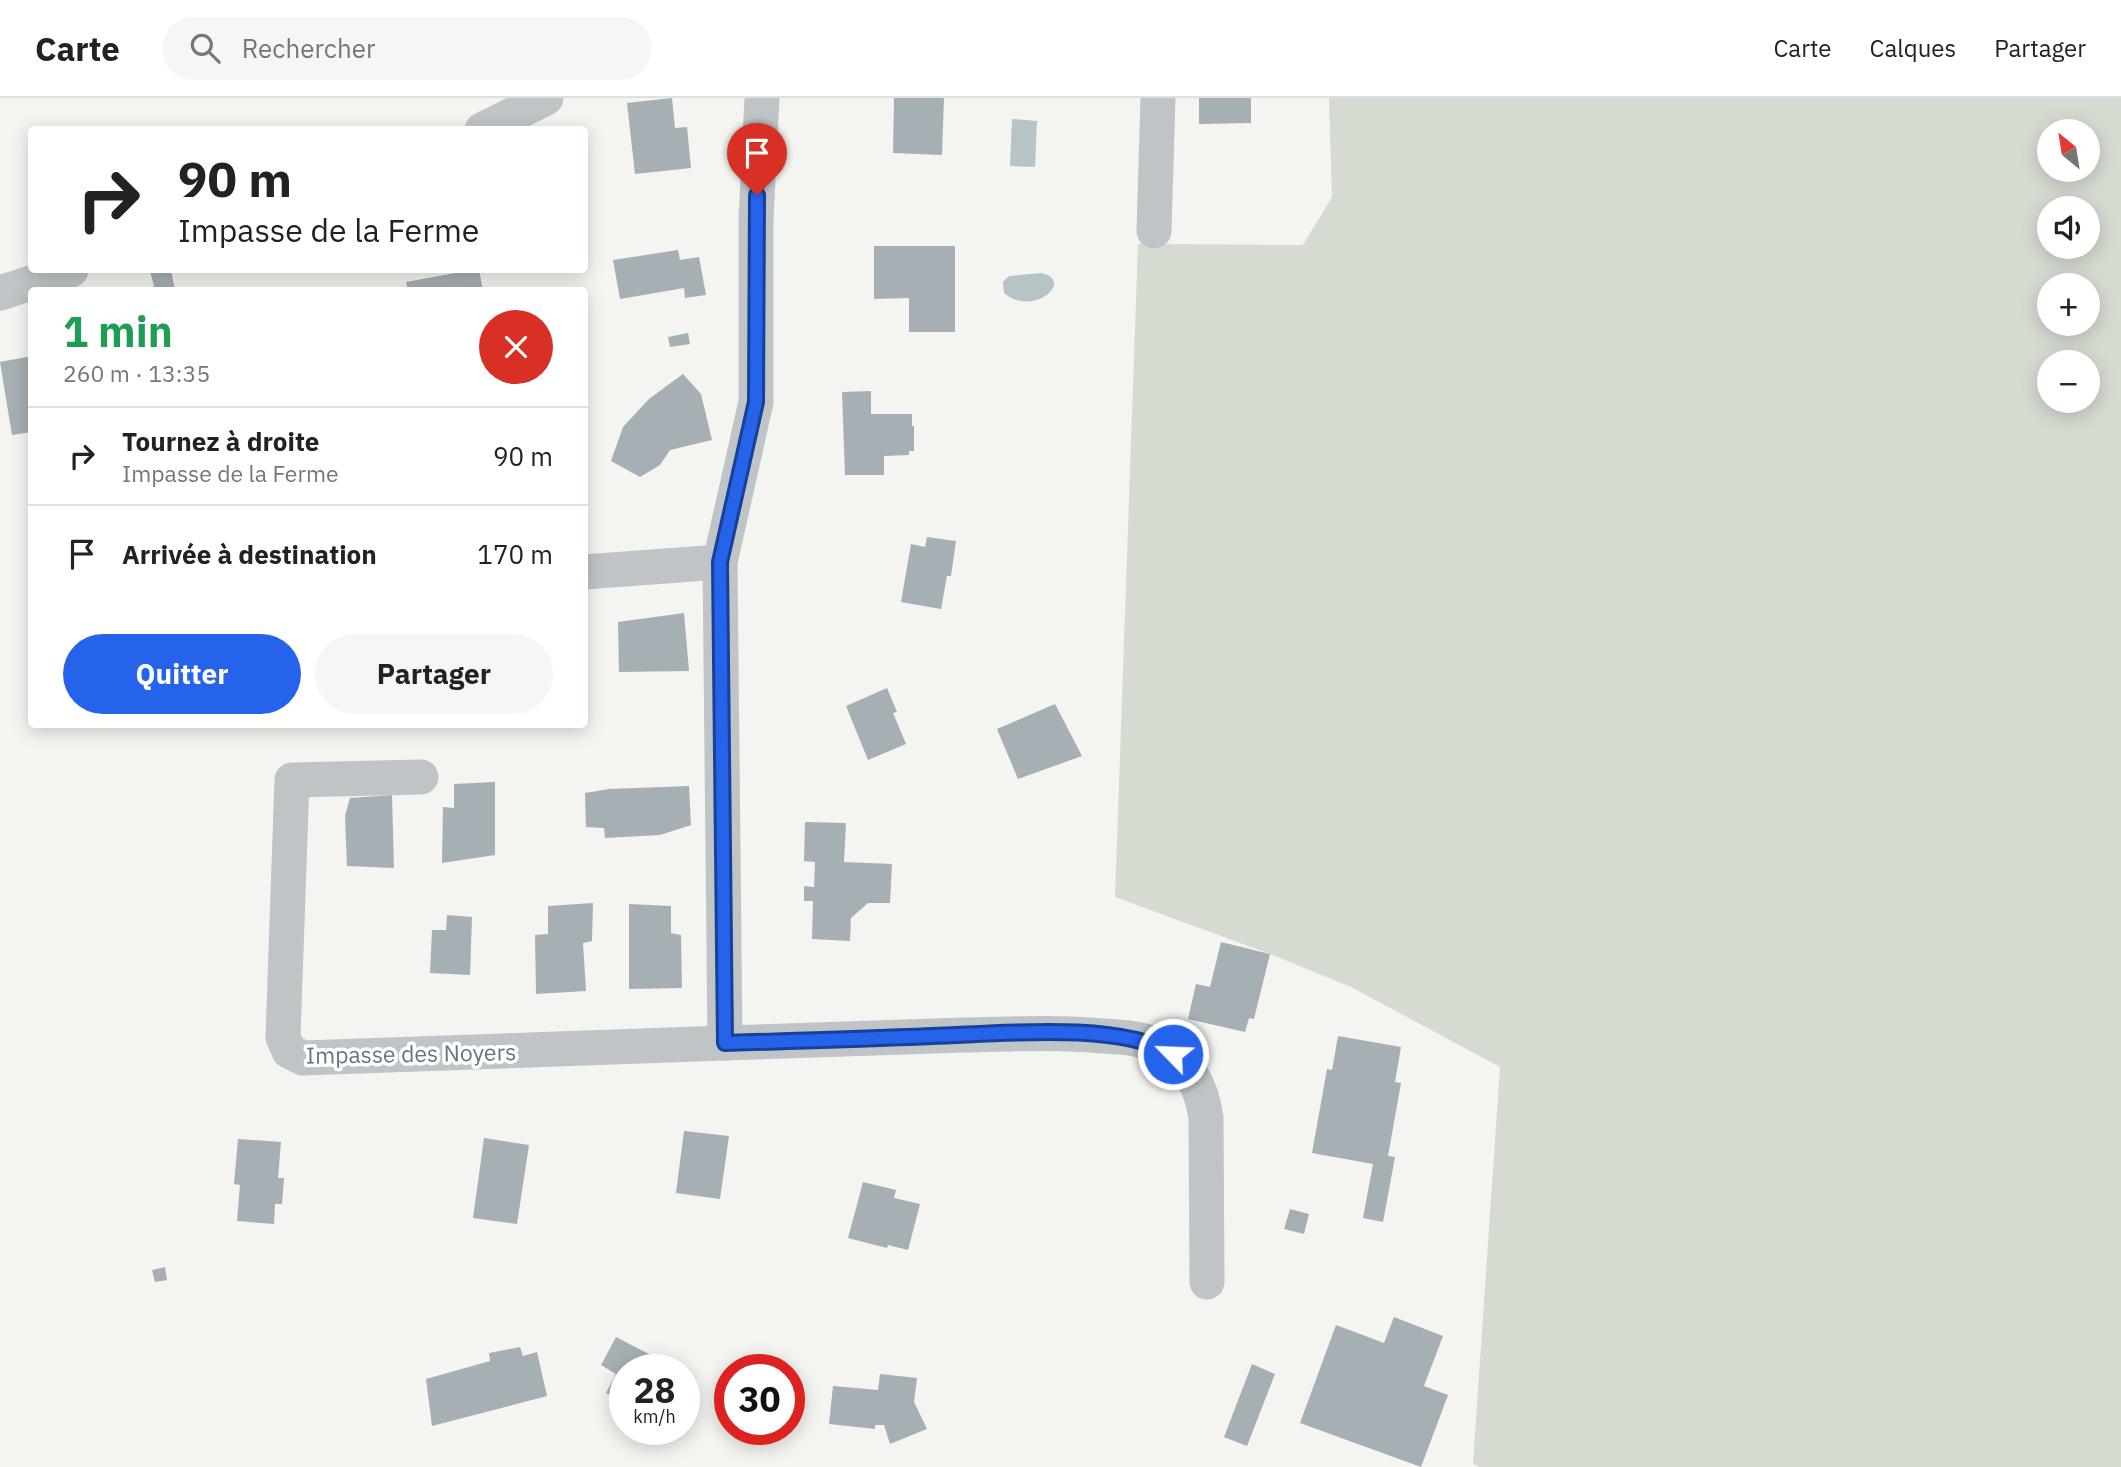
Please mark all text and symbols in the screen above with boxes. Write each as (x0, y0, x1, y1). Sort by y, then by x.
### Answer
search box (162, 17, 652, 80)
text: Carte (35, 27, 120, 70)
icon: search (186, 29, 224, 67)
text: Rechercher (242, 31, 376, 65)
text: Carte (1773, 32, 1832, 64)
text: Calques (1870, 32, 1956, 64)
text: Partager (1994, 32, 2086, 64)
north arrow (2037, 119, 2100, 182)
map controls (2037, 119, 2100, 413)
pin (727, 123, 787, 195)
icon: arrive (738, 134, 776, 172)
text: 90 m (178, 147, 292, 210)
icon: right (63, 154, 154, 245)
button: sound (2037, 196, 2100, 259)
text: Impasse de la Ferme (178, 209, 479, 251)
button: + (2037, 273, 2100, 336)
text: 1 min (63, 304, 173, 359)
button: close (479, 310, 553, 384)
button: − (2037, 350, 2100, 413)
text: 260 m · 13:35 (63, 358, 210, 388)
text: Tournez à droite (122, 424, 319, 458)
icon: right (63, 437, 101, 475)
text: 90 m (493, 439, 553, 473)
text: Impasse de la Ferme (122, 458, 339, 488)
icon: arrive (63, 535, 101, 573)
text: Arrivée à destination (122, 537, 377, 571)
text: 170 m (477, 537, 553, 571)
button: Quitter (63, 634, 301, 714)
button: Partager (315, 634, 553, 714)
position arrow (1136, 1017, 1210, 1091)
street label: Impasse des Noyers (306, 1036, 516, 1070)
speed limit sign: 30 (714, 1354, 805, 1445)
text: 28 (633, 1367, 676, 1413)
text: km/h (633, 1405, 676, 1428)

